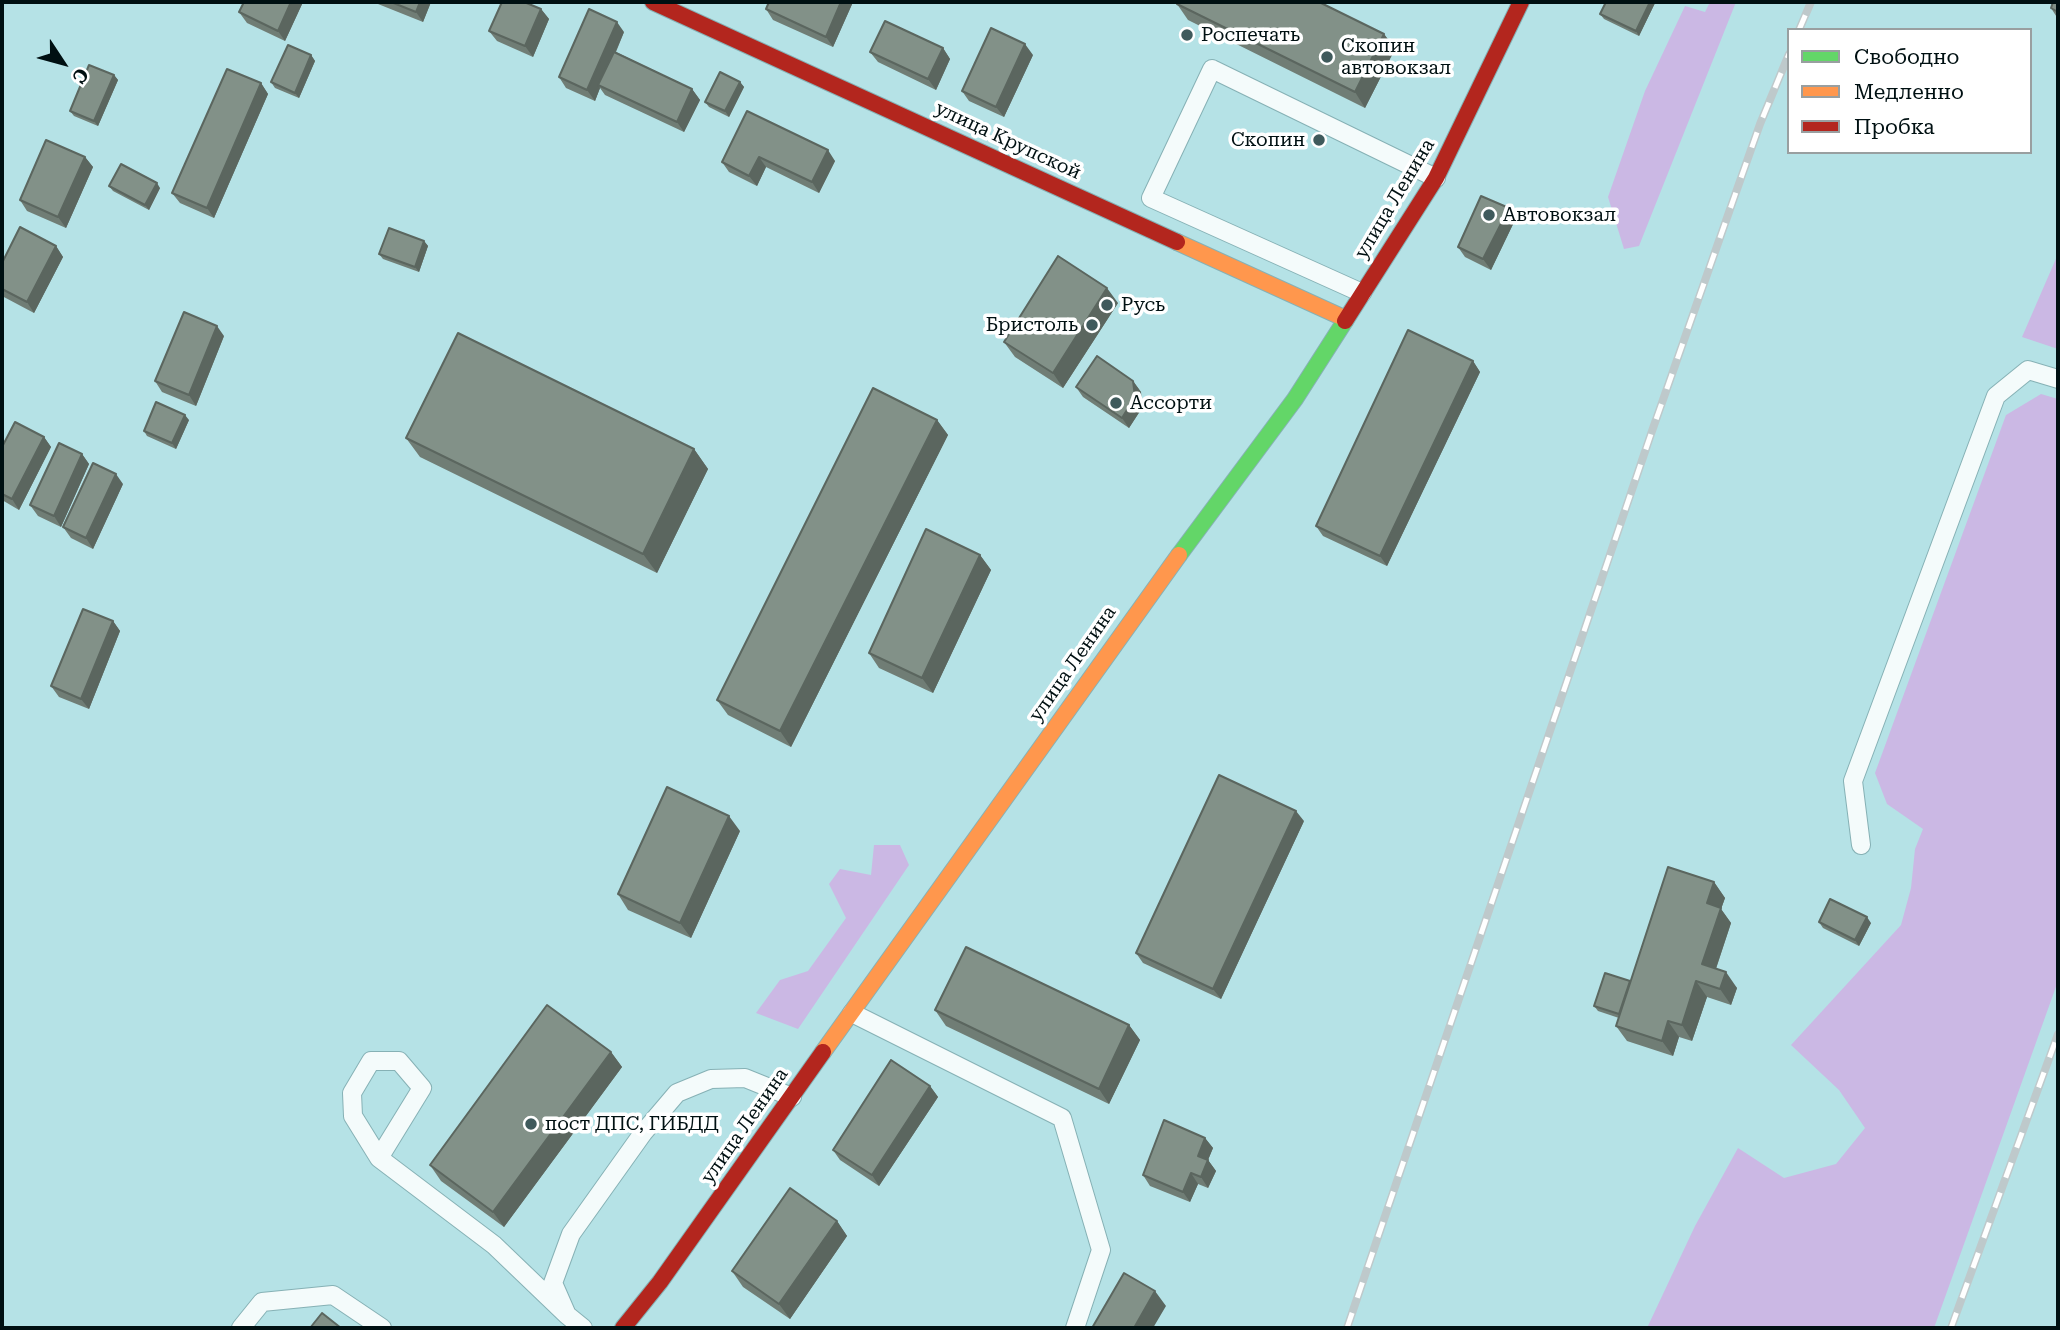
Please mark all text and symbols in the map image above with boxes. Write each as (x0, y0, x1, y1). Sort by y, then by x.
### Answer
place label: Роспечать (1201, 24, 1300, 46)
marker: Роспечать (1179, 27, 1195, 43)
north arrow (28, 28, 98, 98)
legend (1787, 28, 2032, 154)
place label: Скопин автовокзал (1341, 35, 1451, 79)
text: Свободно (1854, 45, 1960, 69)
marker: Скопин автовокзал (1319, 49, 1335, 65)
text: С (67, 63, 94, 88)
text: Медленно (1854, 80, 1964, 104)
street label: улица Крупской (931, 97, 1085, 185)
text: Пробка (1854, 115, 1935, 139)
place label: Скопин (1231, 129, 1305, 151)
marker: Скопин (1311, 132, 1327, 148)
street label: улица Ленина (1350, 135, 1440, 263)
place label: Автовокзал (1503, 204, 1616, 226)
marker: Автовокзал (1481, 207, 1497, 223)
place label: Русь (1121, 294, 1165, 316)
marker: Русь (1099, 297, 1115, 313)
place label: Бристоль (986, 314, 1078, 336)
marker: Бристоль (1084, 317, 1100, 333)
place label: Ассорти (1130, 392, 1212, 414)
marker: Ассорти (1108, 395, 1124, 411)
street label: улица Ленина (1025, 602, 1121, 726)
street label: улица Ленина (697, 1064, 793, 1188)
place label: пост ДПС, ГИБДД (545, 1113, 719, 1135)
marker: пост ДПС, ГИБДД (523, 1116, 539, 1132)

